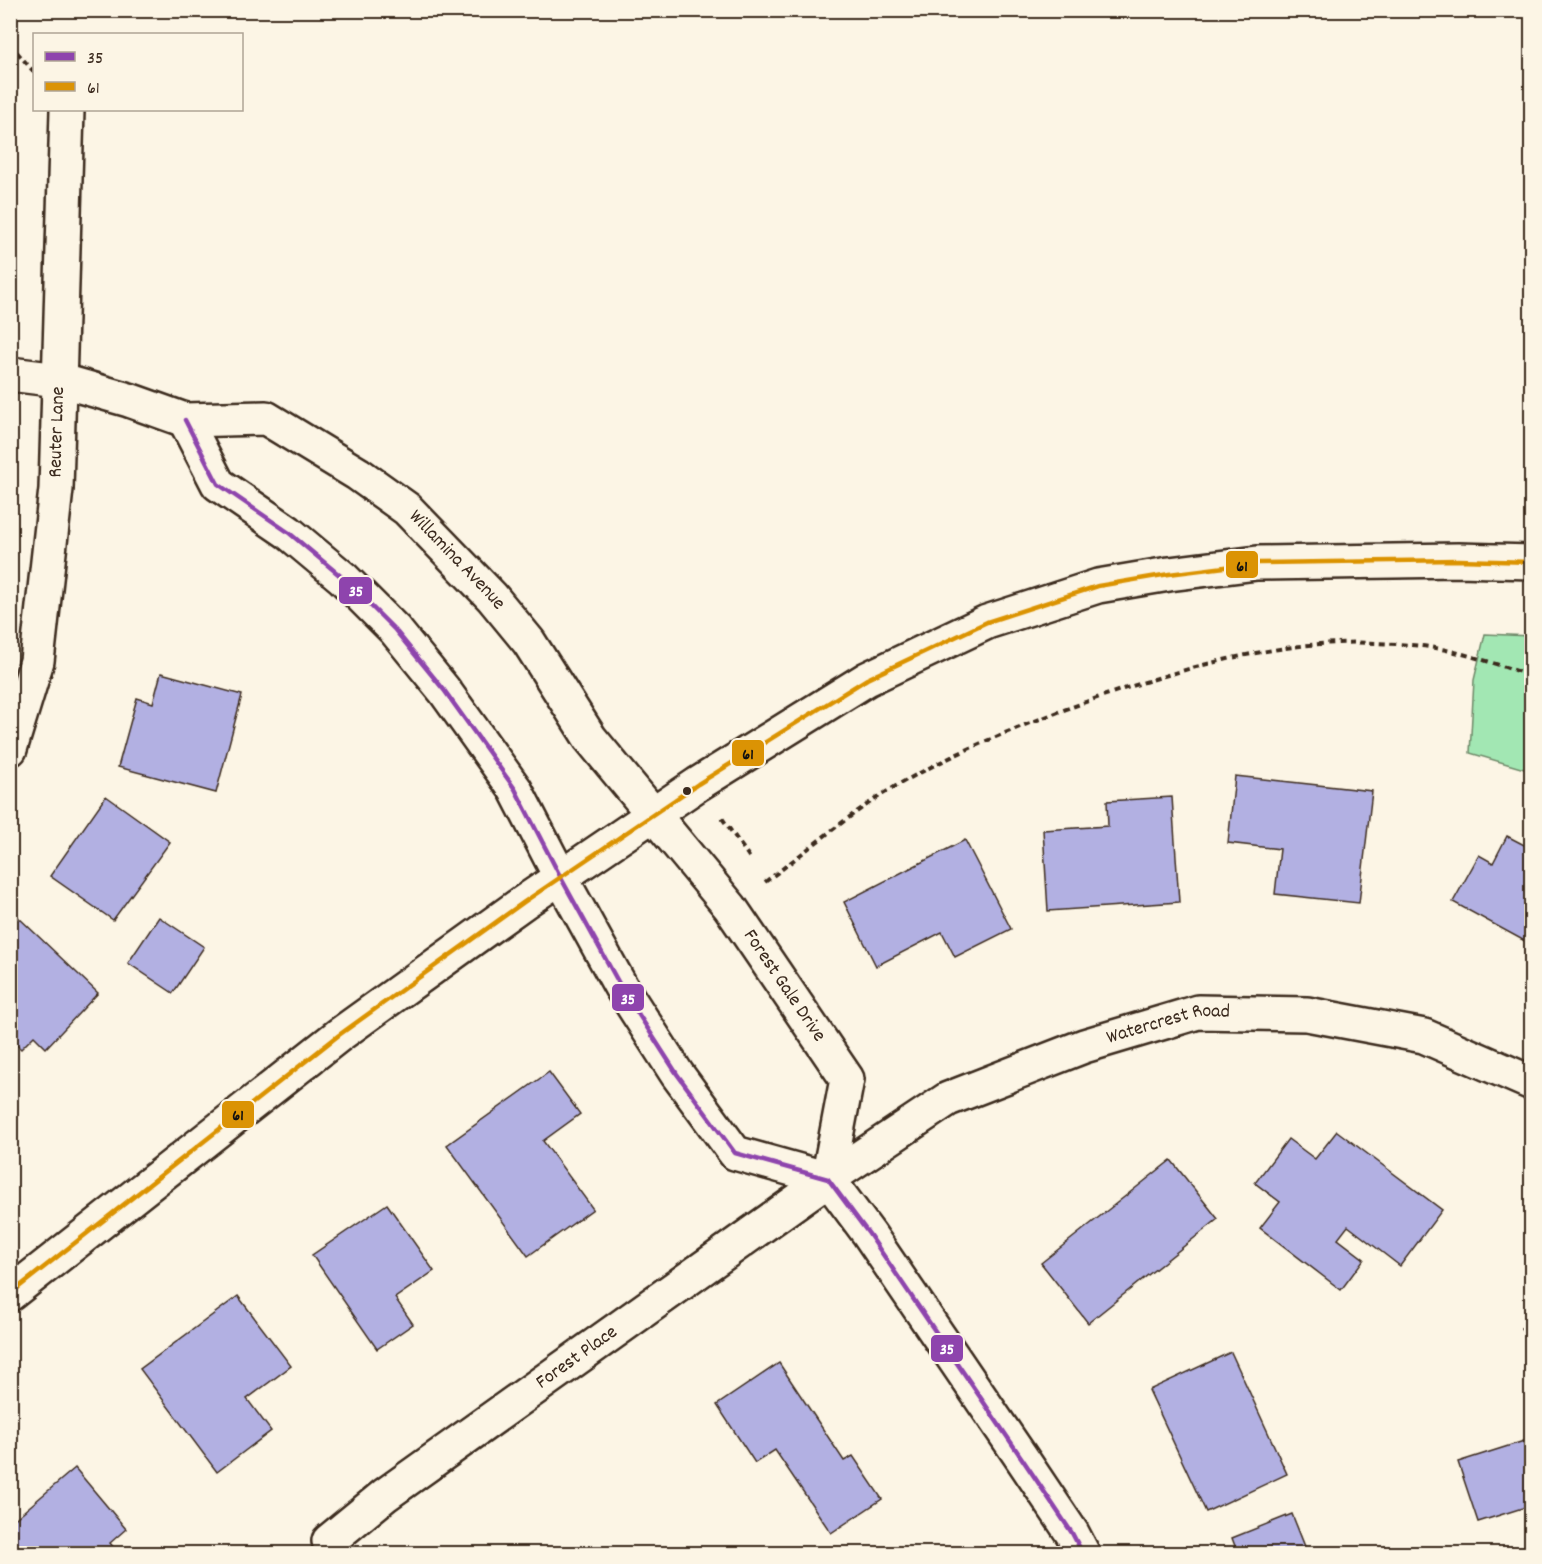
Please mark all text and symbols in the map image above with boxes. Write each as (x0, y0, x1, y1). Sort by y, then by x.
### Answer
legend (33, 33, 243, 111)
text: 35 (87, 47, 103, 72)
text: 61 (87, 77, 100, 102)
street label: Reuter Lane (42, 386, 73, 478)
street label: Willamina Avenue (402, 504, 512, 617)
line badge: 61 (1225, 550, 1259, 579)
text: 61 (1236, 556, 1248, 579)
line badge: 35 (338, 576, 373, 605)
text: 35 (349, 581, 363, 604)
line badge: 61 (731, 739, 765, 767)
text: 61 (742, 744, 754, 767)
unlabelled marker (681, 785, 693, 797)
street label: Forest Gale Drive (735, 924, 832, 1048)
line badge: 35 (611, 983, 645, 1012)
text: 35 (621, 989, 635, 1012)
street label: Watercrest Road (1103, 997, 1230, 1052)
line badge: 61 (221, 1100, 255, 1129)
text: 61 (232, 1105, 244, 1128)
street label: Forest Place (530, 1319, 624, 1397)
line badge: 35 (930, 1334, 964, 1363)
text: 35 (940, 1339, 954, 1362)

